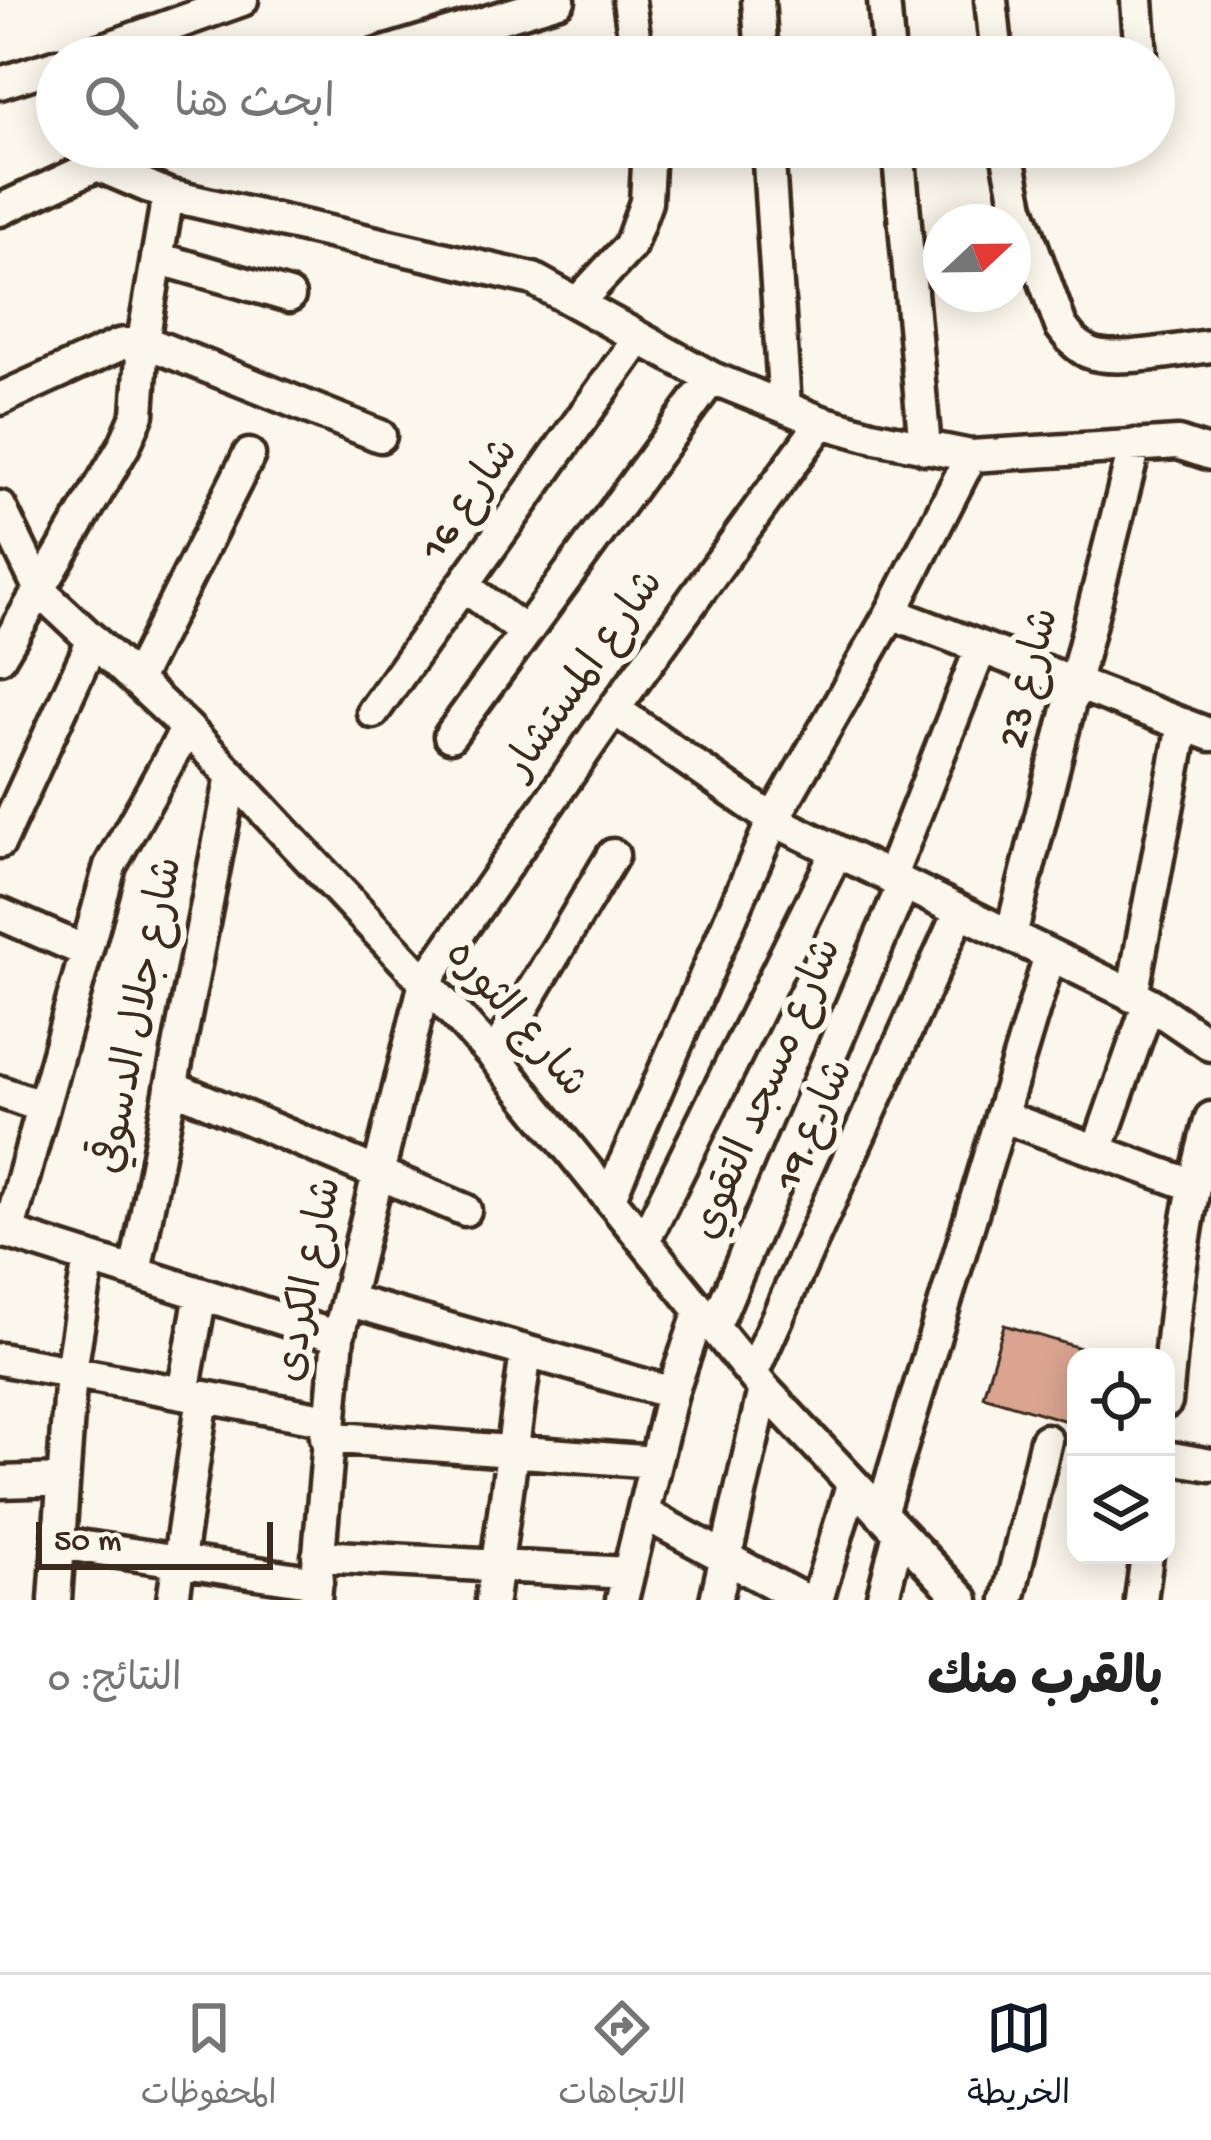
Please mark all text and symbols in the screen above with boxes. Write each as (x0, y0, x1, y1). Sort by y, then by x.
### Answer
search box (36, 36, 1175, 168)
icon: search (78, 69, 144, 135)
text: ابحث هنا (174, 80, 335, 133)
north arrow (923, 204, 1031, 312)
street label: شارع 16 (411, 429, 532, 573)
street label: شارع المستشار (494, 562, 677, 792)
street label: شارع 23 (990, 603, 1073, 754)
street label: شارع جلال الدسوقي (78, 852, 197, 1179)
street label: شارع الثوره (432, 931, 597, 1110)
street label: شارع مسجد التقوي (683, 931, 856, 1248)
street label: شارع 19 (765, 1052, 868, 1200)
street label: شارع الكردى (267, 1173, 356, 1387)
map controls (1067, 1348, 1175, 1564)
button: locate (1067, 1348, 1175, 1456)
button: layers (1067, 1456, 1175, 1564)
scale bar (36, 1516, 273, 1569)
text: 50 m (54, 1524, 121, 1562)
text: بالقرب منك (927, 1653, 1163, 1713)
text: النتائج: 0 (48, 1659, 182, 1705)
tab: المحفوظات (141, 1995, 277, 2121)
tab: الاتجاهات (558, 1995, 686, 2121)
tab: الخريطة (967, 1995, 1070, 2121)

